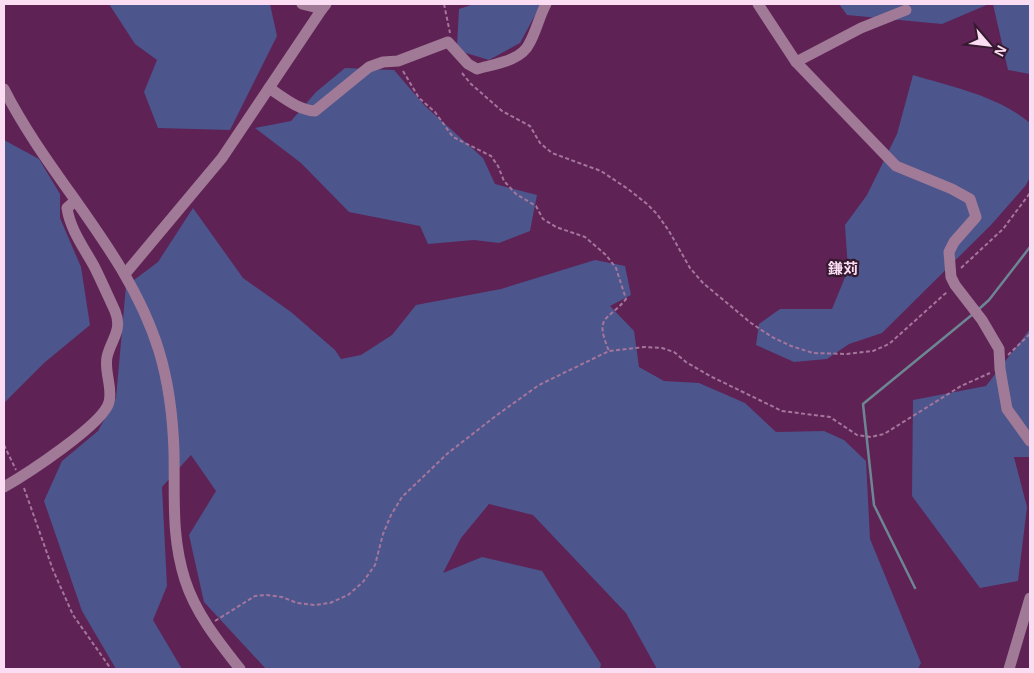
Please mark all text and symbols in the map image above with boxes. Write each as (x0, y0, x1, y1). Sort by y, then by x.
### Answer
north arrow (964, 20, 1014, 70)
text: N (991, 43, 1010, 59)
district label: 鎌苅 (827, 260, 858, 277)

